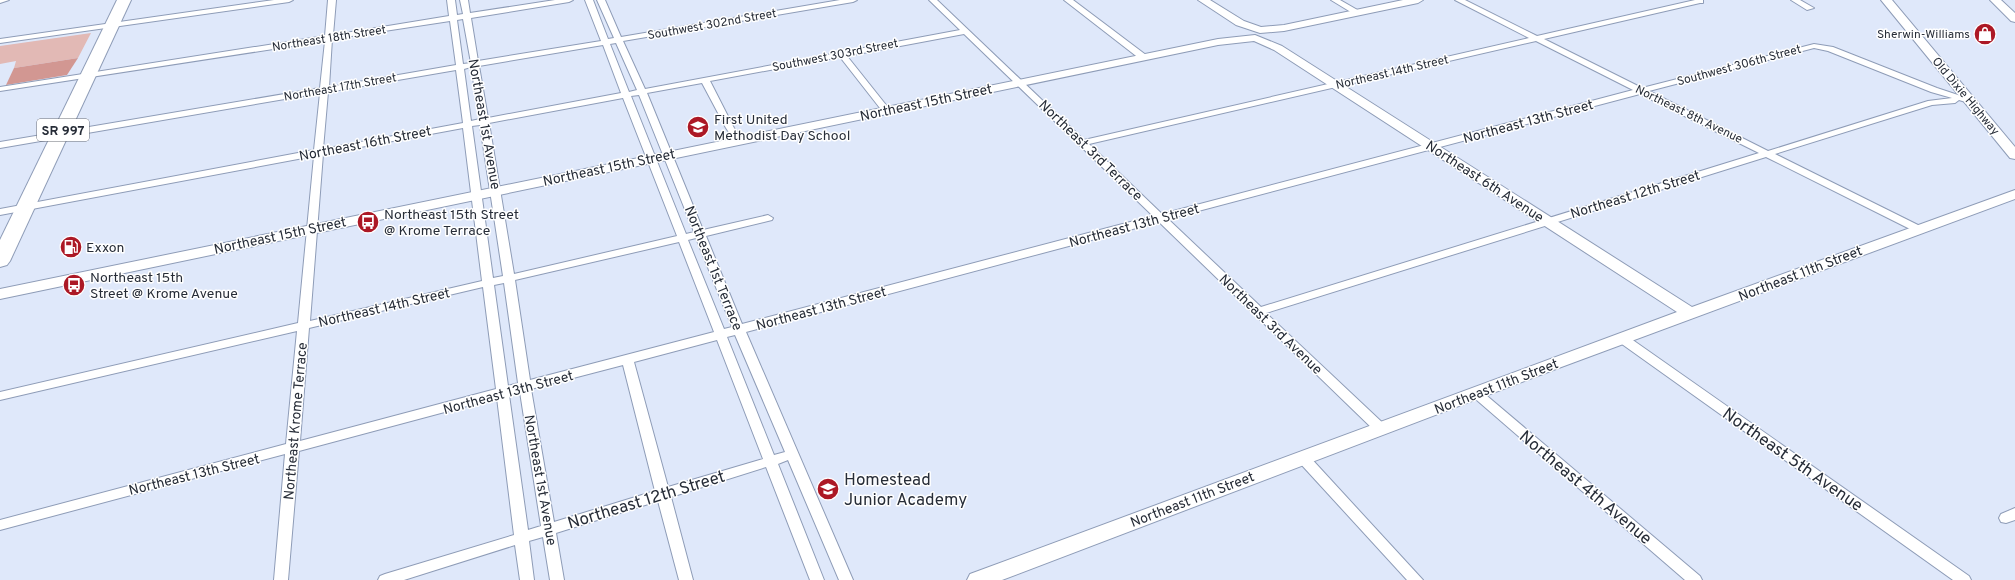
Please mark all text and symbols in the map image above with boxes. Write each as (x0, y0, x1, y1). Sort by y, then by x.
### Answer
street label: Southwest 302nd Street (646, 6, 778, 44)
shop icon: Sherwin-Williams (1972, 21, 1998, 47)
street label: Northeast 18th Street (271, 22, 387, 56)
place label: Sherwin-Williams (1877, 27, 1970, 43)
street label: Southwest 303rd Street (771, 36, 900, 76)
street label: Southwest 306th Street (1675, 42, 1803, 90)
street label: Northeast 14th Street (1334, 52, 1450, 94)
street label: Old Dixie Highway (1928, 54, 2003, 139)
street label: Northeast 1st Avenue (464, 58, 503, 191)
street label: Northeast 17th Street (283, 70, 398, 106)
street label: Northeast 15th Street (859, 81, 994, 126)
street label: Northeast 8th Avenue (1632, 82, 1745, 148)
street label: Northeast 3rd Terrace (1035, 97, 1145, 205)
street label: Northeast 13th Street (1461, 97, 1596, 148)
place label: First United Methodist Day School (714, 112, 850, 145)
school or university icon: First United Methodist Day School (685, 114, 711, 140)
road number: SR 997 (37, 119, 89, 141)
street label: Northeast 16th Street (298, 123, 433, 166)
street label: Northeast 6th Avenue (1422, 138, 1546, 227)
street label: Northeast 15th Street (542, 146, 677, 191)
street label: Northeast 12th Street (1568, 168, 1702, 223)
street label: Northeast 13th Street (1067, 201, 1202, 252)
street label: Northeast 1st Terrace (680, 204, 745, 333)
place label: Northeast 15th Street @ Krome Terrace (384, 207, 519, 240)
bus stop icon: Northeast 15th Street @ Krome Terrace (355, 209, 381, 235)
street label: Northeast 15th Street (213, 214, 348, 259)
fuel station icon: Exxon (58, 234, 84, 260)
place label: Exxon (86, 240, 125, 257)
street label: Northeast 11th Street (1736, 243, 1865, 306)
place label: Northeast 15th Street @ Krome Avenue (90, 270, 238, 303)
street label: Northeast 3rd Avenue (1215, 271, 1325, 379)
bus stop icon: Northeast 15th Street @ Krome Avenue (61, 272, 87, 298)
street label: Northeast 13th Street (754, 284, 889, 335)
street label: Northeast 14th Street (317, 285, 452, 332)
street label: Northeast Krome Terrace (281, 342, 312, 501)
street label: Northeast 11th Street (1432, 356, 1561, 419)
street label: Northeast 13th Street (441, 368, 576, 419)
street label: Northeast 5th Avenue (1717, 404, 1866, 517)
street label: Northeast 1st Avenue (520, 414, 559, 547)
street label: Northeast 4th Avenue (1514, 426, 1656, 551)
street label: Northeast 13th Street (127, 451, 262, 500)
street label: Northeast 12th Street (565, 466, 728, 535)
street label: Northeast 11th Street (1128, 469, 1257, 532)
place label: Homestead Junior Academy (844, 470, 967, 512)
school or university icon: Homestead Junior Academy (815, 476, 841, 502)

